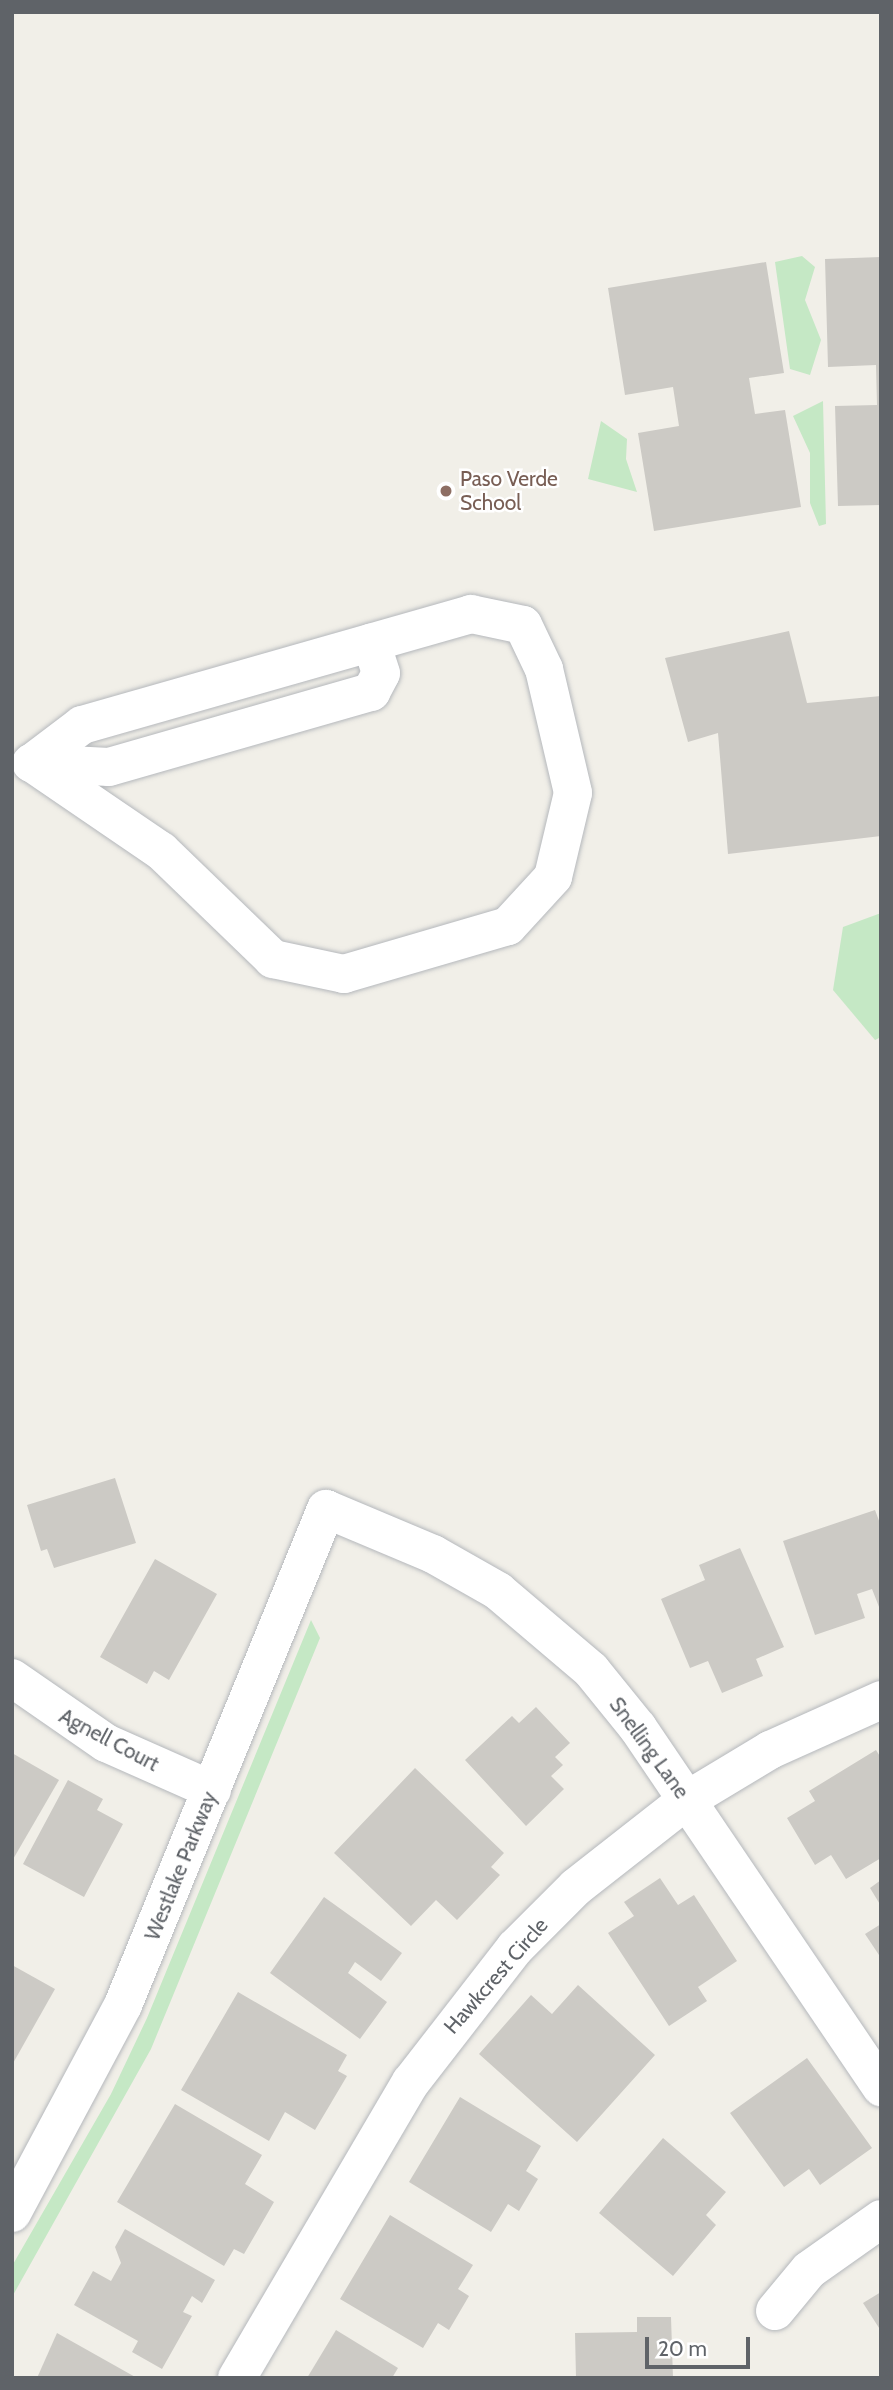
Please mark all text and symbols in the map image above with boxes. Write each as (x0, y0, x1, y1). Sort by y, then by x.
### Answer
place label: Paso Verde School (460, 466, 558, 516)
marker: Paso Verde School (438, 483, 454, 499)
street label: Snelling Lane (604, 1692, 694, 1804)
street label: Agnell Court (55, 1703, 163, 1777)
street label: Westlake Parkway (140, 1788, 222, 1944)
street label: Hawkcrest Circle (439, 1913, 553, 2039)
scale bar (648, 2324, 753, 2368)
text: 20 m (658, 2336, 707, 2361)

